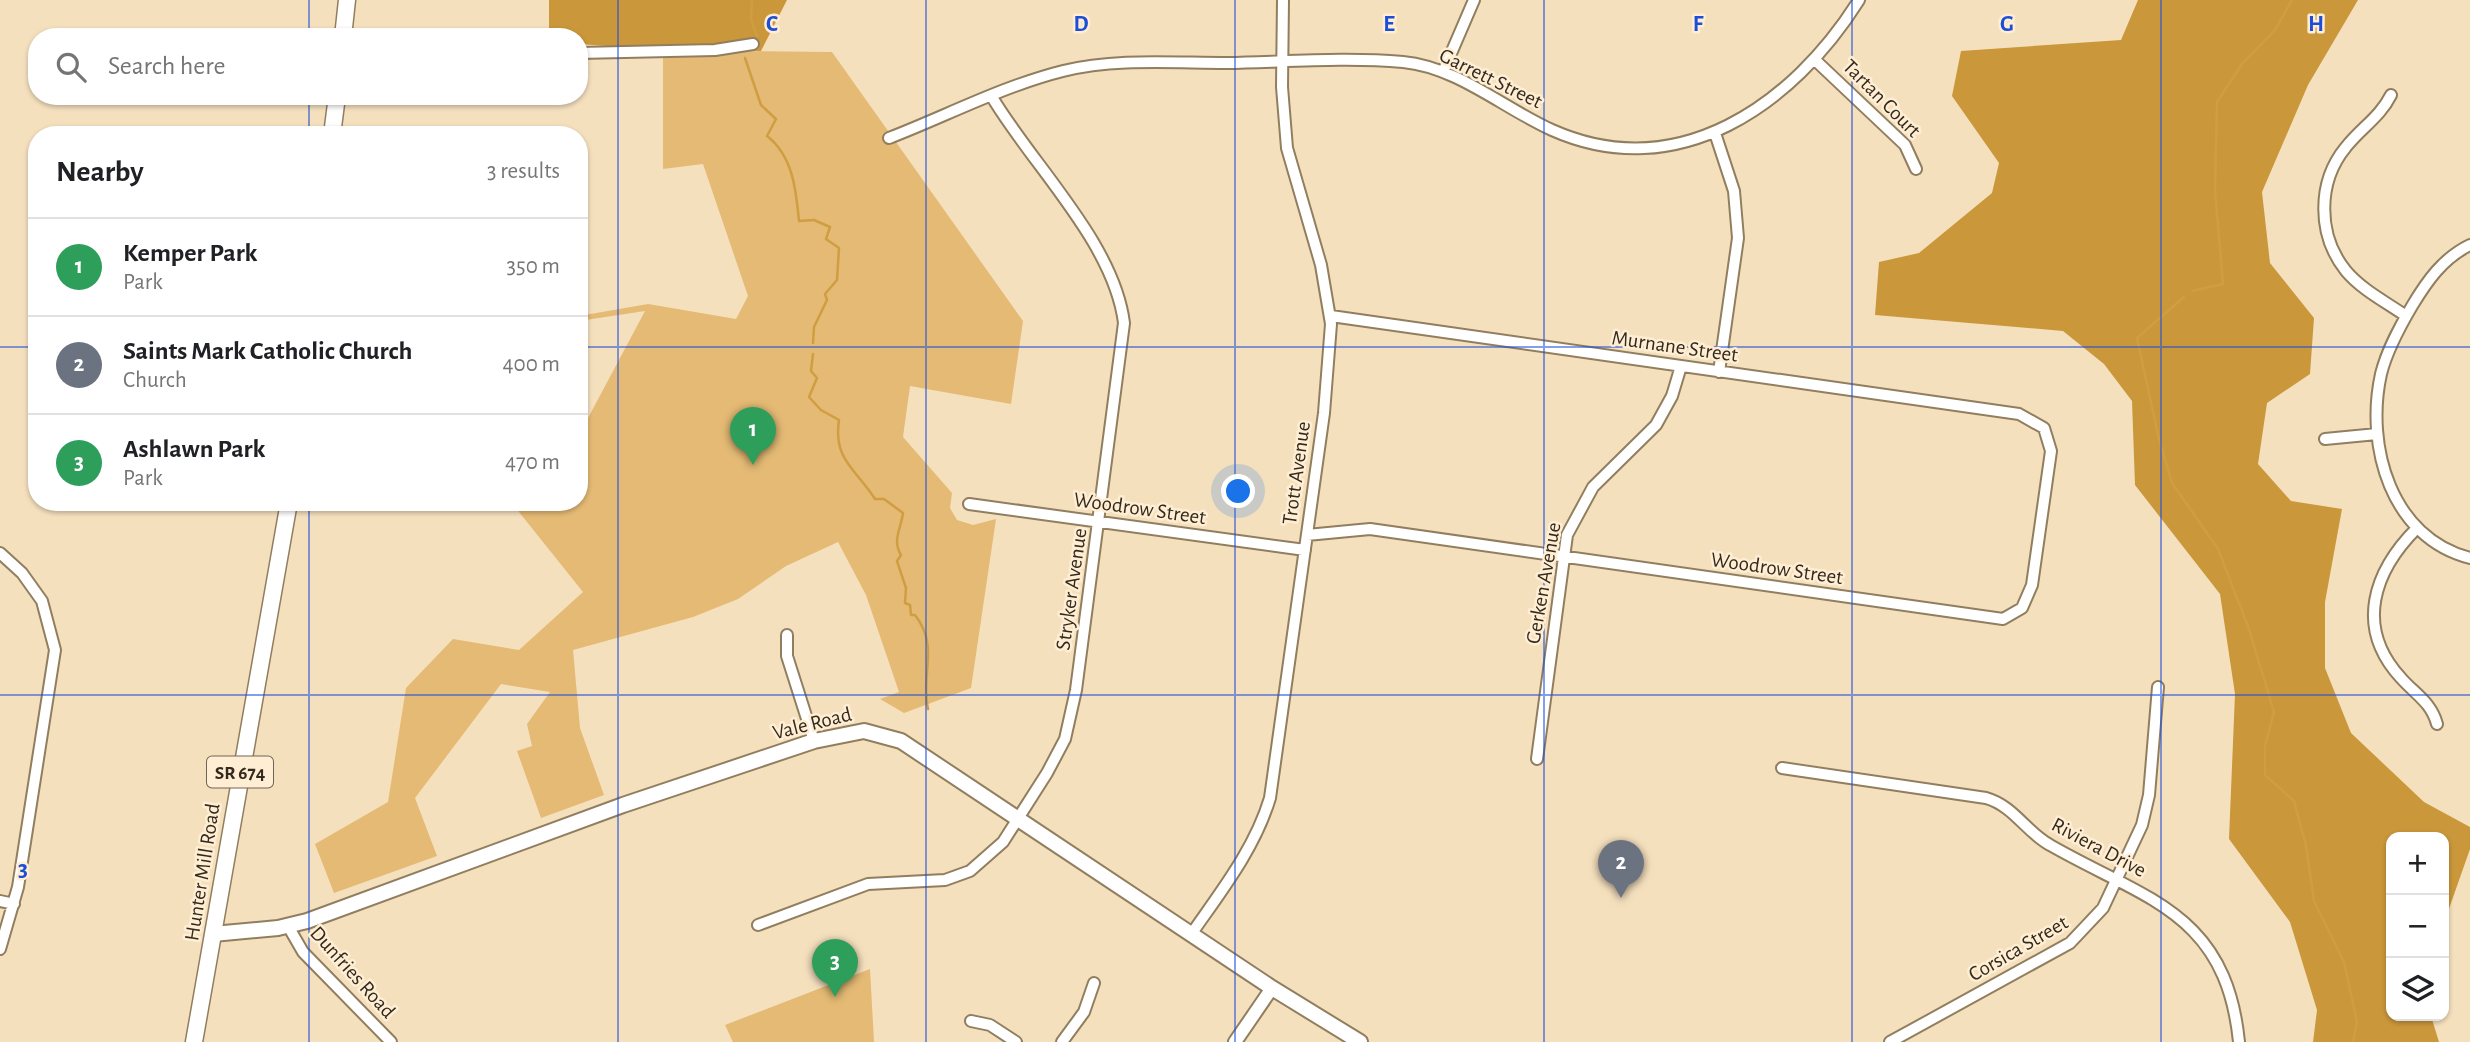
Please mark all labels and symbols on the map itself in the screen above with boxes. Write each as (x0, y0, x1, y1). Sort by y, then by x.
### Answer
text: C (766, 13, 778, 36)
text: D (1073, 13, 1089, 36)
text: E (1383, 13, 1395, 36)
text: F (1693, 13, 1704, 36)
text: G (2000, 13, 2014, 36)
text: H (2308, 13, 2324, 36)
street label: Garrett Street (1436, 45, 1546, 112)
street label: Tartan Court (1839, 55, 1925, 142)
street label: Murnane Street (1610, 327, 1740, 366)
pin: 1 (730, 407, 776, 465)
street label: Trott Avenue (1279, 420, 1314, 526)
your location (1221, 474, 1255, 508)
street label: Woodrow Street (1073, 489, 1208, 528)
street label: Gerken Avenue (1522, 521, 1565, 646)
street label: Stryker Avenue (1053, 527, 1090, 651)
street label: Woodrow Street (1710, 549, 1845, 588)
street label: Vale Road (771, 704, 854, 743)
road number: SR 674 (207, 757, 273, 788)
street label: Hunter Mill Road (181, 802, 224, 942)
street label: Riviera Drive (2048, 814, 2150, 881)
pin: 2 (1598, 840, 1644, 898)
text: 3 (18, 858, 28, 881)
street label: Corsica Street (1965, 912, 2072, 985)
street label: Dunfries Road (306, 922, 399, 1022)
pin: 3 (812, 939, 858, 997)

